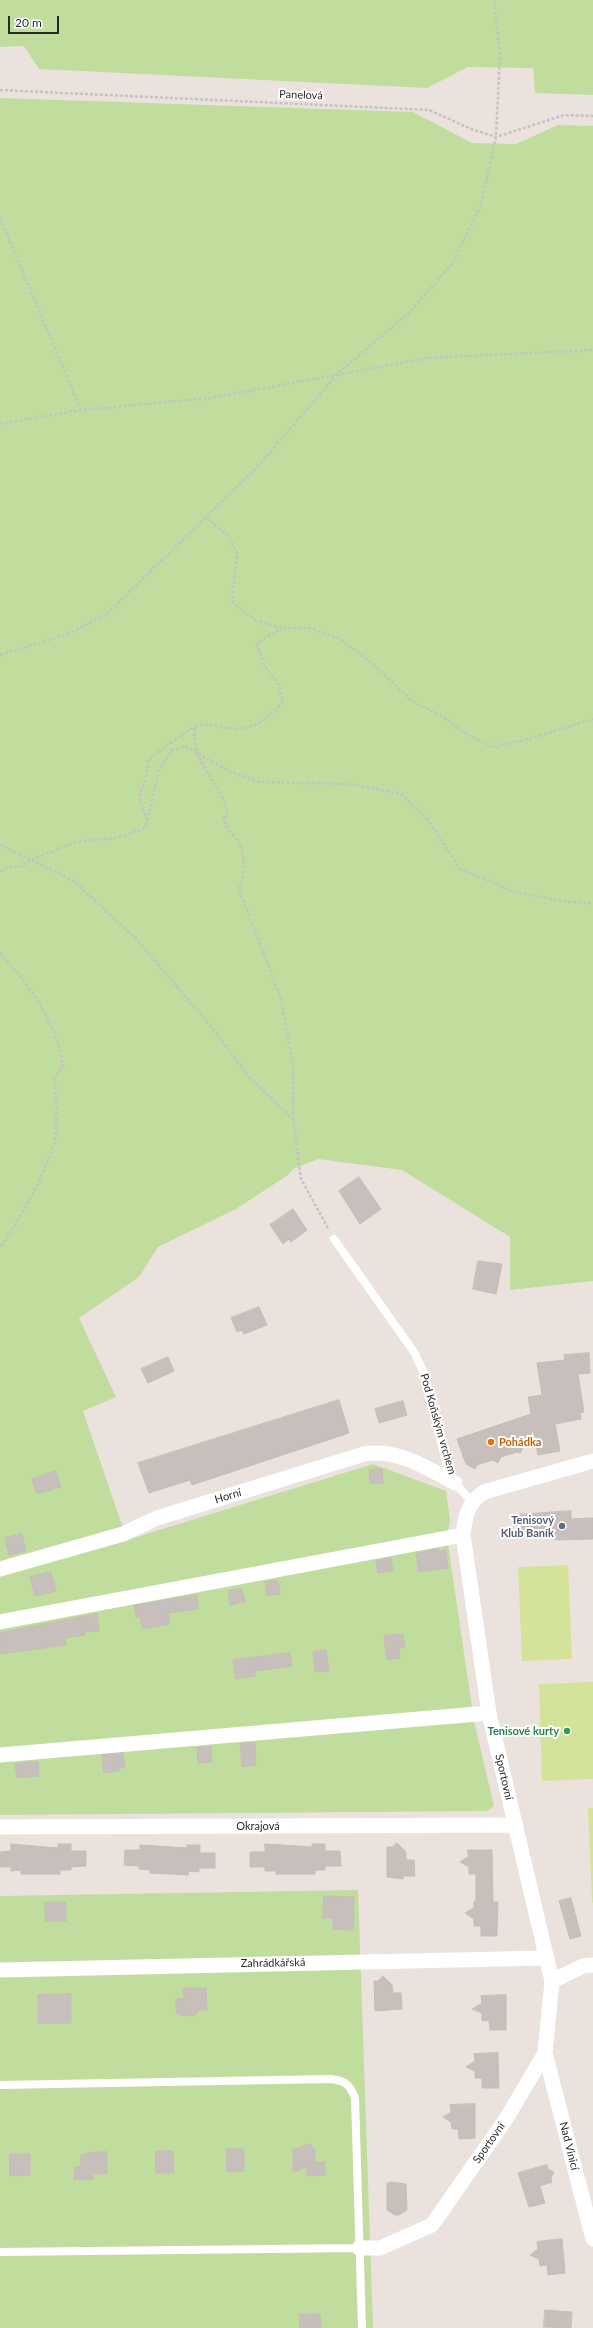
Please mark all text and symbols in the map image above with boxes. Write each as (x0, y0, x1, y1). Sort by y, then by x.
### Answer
scale bar (10, 8, 61, 34)
text: 20 m (15, 15, 42, 30)
street label: Panelová (279, 88, 323, 102)
street label: Pod Koňským vrchem (417, 1372, 459, 1476)
place label: Pohádka (499, 1435, 541, 1449)
marker: Pohádka (486, 1437, 496, 1447)
street label: Horní (213, 1486, 243, 1506)
place label: Tenisový Klub Baník (501, 1513, 554, 1539)
marker: Tenisový Klub Baník (557, 1521, 567, 1531)
place label: Tenisové kurty (488, 1724, 559, 1738)
marker: Tenisové kurty (562, 1726, 572, 1736)
street label: Sportovní (492, 1753, 516, 1801)
street label: Okrajová (236, 1819, 280, 1833)
street label: Zahrádkářská (241, 1956, 305, 1970)
street label: Sportovní (470, 2120, 508, 2166)
street label: Nad Vinicí (557, 2120, 581, 2172)

